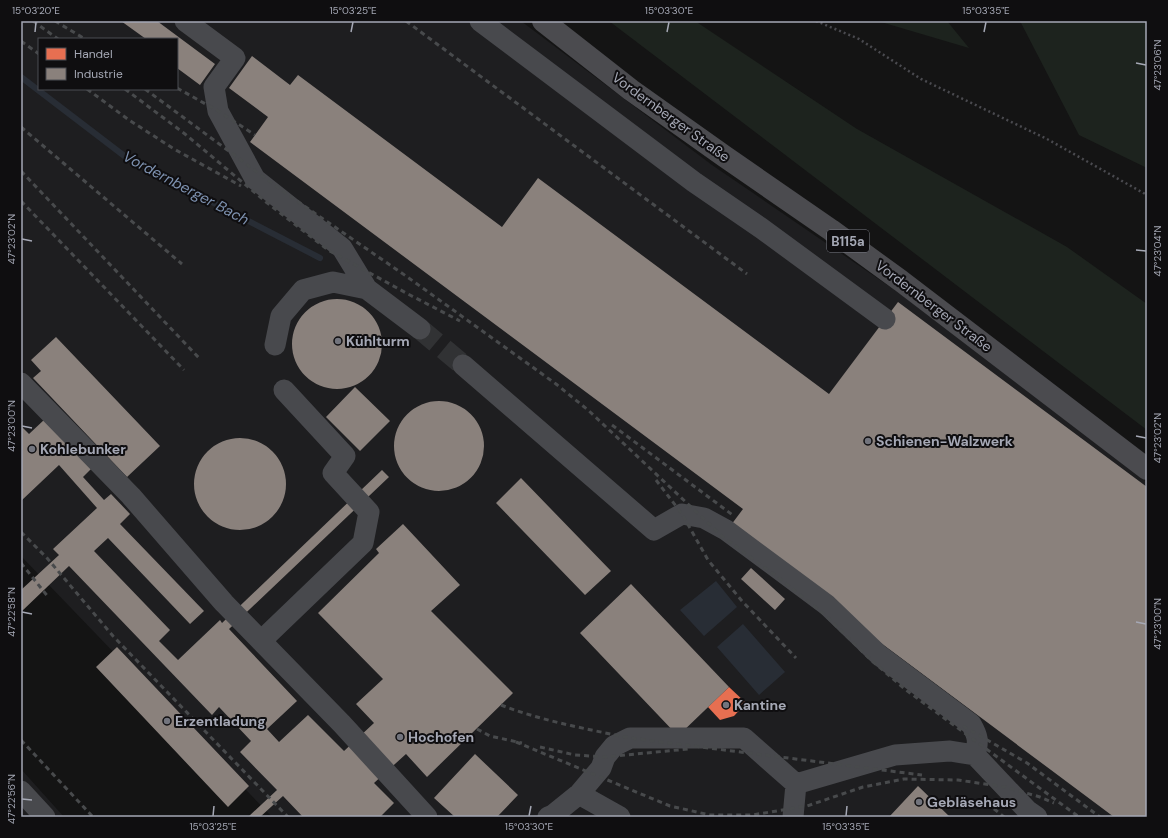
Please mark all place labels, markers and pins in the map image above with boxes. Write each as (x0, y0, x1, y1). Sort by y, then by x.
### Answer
place label: Kühlturm (346, 332, 410, 350)
marker: Kühlturm (333, 336, 343, 346)
place label: Schienen-Walzwerk (876, 432, 1013, 450)
marker: Schienen-Walzwerk (863, 436, 873, 446)
place label: Kohlebunker (40, 440, 126, 458)
marker: Kohlebunker (27, 444, 37, 454)
place label: Kantine (734, 696, 786, 714)
marker: Kantine (721, 700, 731, 710)
place label: Erzentladung (175, 712, 266, 730)
marker: Erzentladung (162, 716, 172, 726)
place label: Hochofen (408, 728, 474, 746)
marker: Hochofen (395, 732, 405, 742)
place label: Gebläsehaus (927, 793, 1016, 811)
marker: Gebläsehaus (914, 797, 924, 807)

